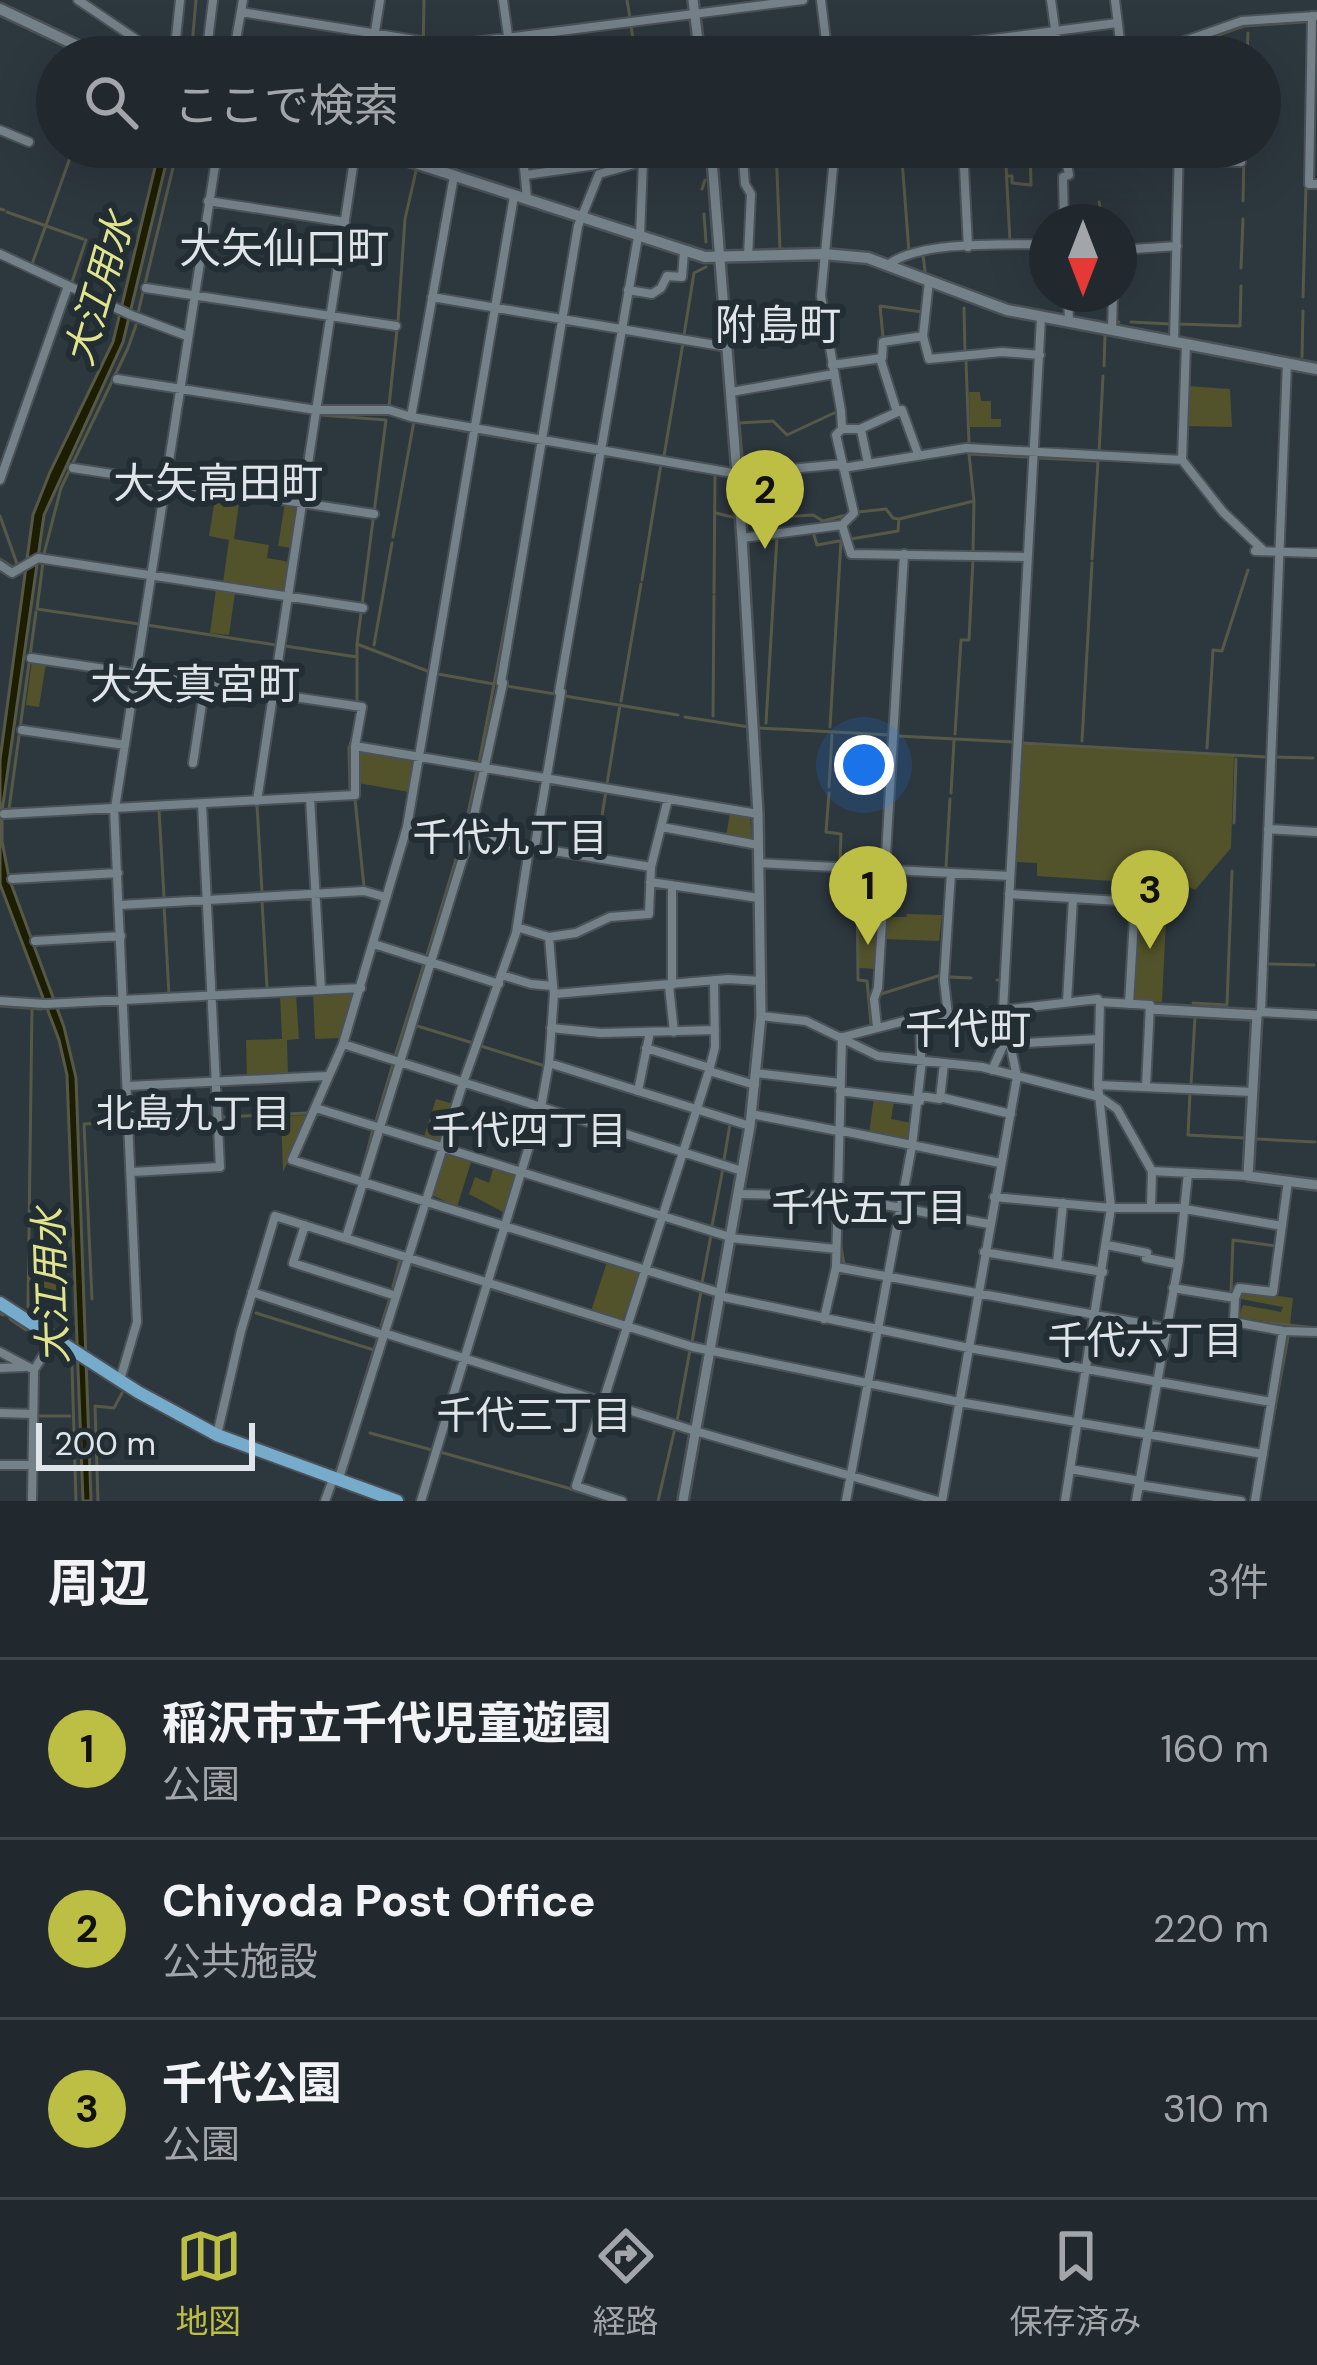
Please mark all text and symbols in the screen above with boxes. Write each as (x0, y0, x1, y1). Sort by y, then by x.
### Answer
search box (36, 36, 1281, 168)
icon: search (78, 69, 144, 135)
text: ここで検索 (174, 76, 399, 135)
water label: 大江用水 (53, 203, 146, 371)
north arrow (1029, 204, 1137, 312)
district label: 大矢仙口町 (179, 221, 389, 276)
district label: 附島町 (715, 298, 841, 353)
pin: 2 (726, 450, 804, 549)
district label: 大矢高田町 (113, 456, 323, 511)
district label: 大矢真宮町 (90, 657, 300, 712)
your location (834, 735, 894, 795)
district label: 千代九丁目 (412, 812, 608, 863)
pin: 1 (829, 846, 907, 945)
pin: 3 (1111, 850, 1189, 949)
district label: 千代町 (905, 1002, 1031, 1057)
district label: 北島九丁目 (95, 1088, 291, 1139)
district label: 千代四丁目 (431, 1105, 627, 1156)
district label: 千代五丁目 (771, 1182, 967, 1233)
water label: 大江用水 (23, 1203, 79, 1365)
district label: 千代六丁目 (1047, 1315, 1243, 1366)
district label: 千代三丁目 (436, 1390, 632, 1441)
scale bar (36, 1417, 255, 1470)
text: 200 m (54, 1422, 156, 1465)
text: 周辺 (48, 1550, 150, 1617)
text: 3件 (1207, 1557, 1269, 1608)
text: 稲沢市立千代児童遊園 (162, 1694, 612, 1753)
text: 1 (80, 1723, 94, 1774)
text: 160 m (1161, 1723, 1269, 1774)
text: 公園 (162, 1759, 240, 1810)
text: Chiyoda Post Office (162, 1871, 596, 1930)
text: 2 (76, 1903, 98, 1954)
text: 220 m (1153, 1903, 1269, 1954)
text: 公共施設 (162, 1936, 318, 1987)
text: 千代公園 (162, 2054, 342, 2113)
text: 3 (75, 2083, 99, 2134)
text: 310 m (1163, 2083, 1269, 2134)
text: 公園 (162, 2119, 240, 2170)
tab: 地図 (176, 2223, 242, 2343)
tab: 経路 (593, 2223, 659, 2343)
tab: 保存済み (1010, 2223, 1142, 2343)

